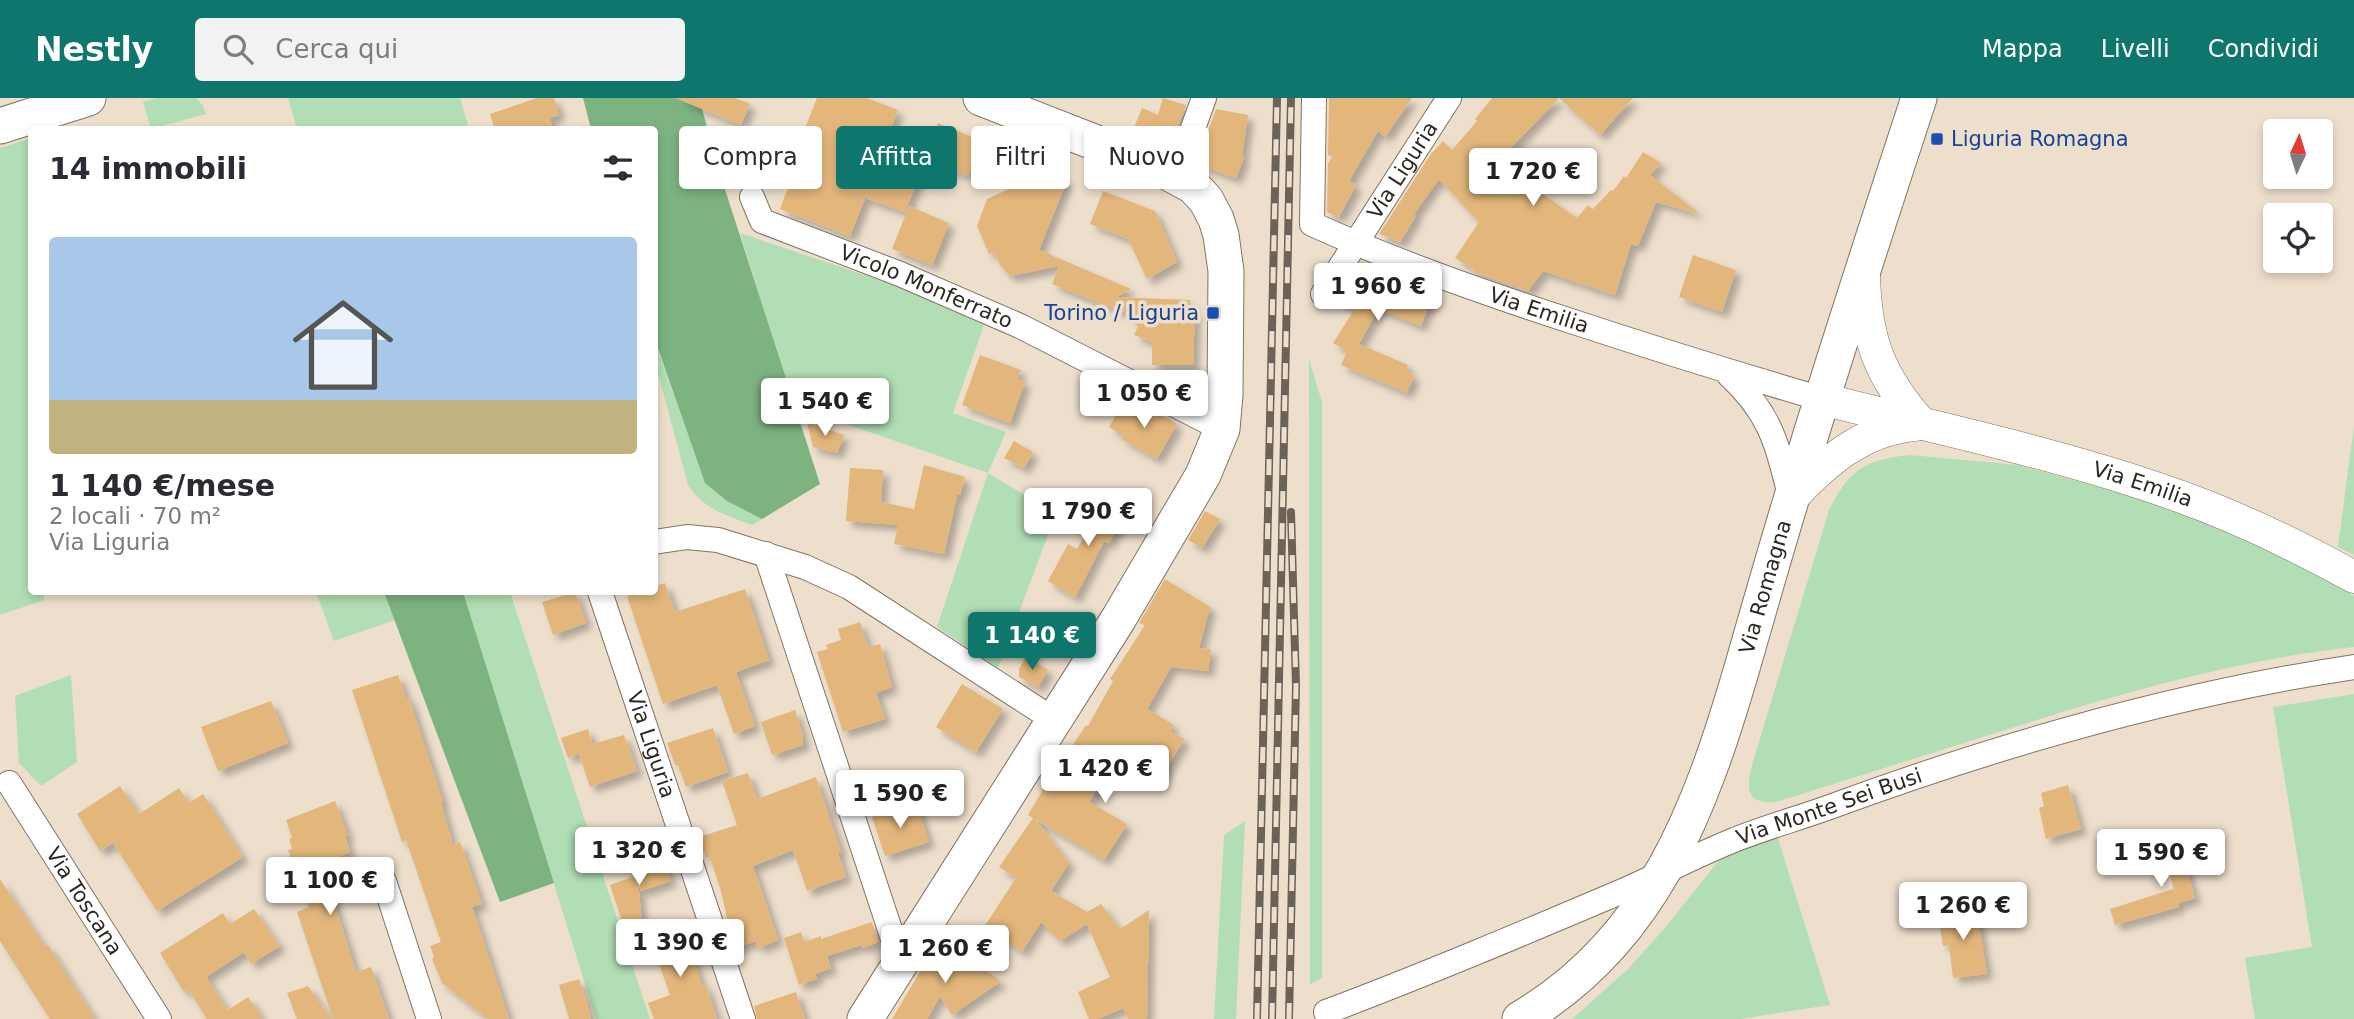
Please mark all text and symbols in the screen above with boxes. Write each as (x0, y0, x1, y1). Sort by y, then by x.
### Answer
search box (195, 18, 685, 81)
text: Nestly (35, 30, 153, 69)
icon: search (219, 30, 257, 68)
text: Cerca qui (275, 34, 398, 64)
text: Mappa (1982, 35, 2063, 63)
text: Livelli (2101, 35, 2170, 63)
text: Condividi (2208, 35, 2319, 63)
street label: Via Liguria (1362, 117, 1443, 223)
north arrow (2263, 119, 2333, 189)
map controls (2263, 119, 2333, 273)
chip: Compra (679, 126, 822, 189)
chip: Affitta (836, 126, 957, 189)
chip: Filtri (971, 126, 1070, 189)
chip: Nuovo (1084, 126, 1209, 189)
place label: Liguria Romagna (1951, 127, 2129, 151)
marker: Liguria Romagna (1929, 131, 1945, 147)
pin: 1 720 € (1468, 148, 1598, 208)
icon: filters (599, 149, 637, 187)
text: 14 immobili (49, 151, 247, 186)
text: 1 720 € (1485, 158, 1581, 184)
button: locate (2263, 203, 2333, 273)
street label: Vicolo Monferrato (837, 240, 1016, 333)
pin: 1 960 € (1313, 264, 1443, 323)
text: 1 960 € (1330, 273, 1426, 299)
icon: home (280, 282, 406, 408)
street label: Via Emilia (1486, 283, 1592, 338)
place label: Torino / Liguria (1043, 301, 1199, 325)
marker: Torino / Liguria (1205, 305, 1221, 321)
pin: 1 050 € (1079, 370, 1209, 430)
pin: 1 540 € (760, 378, 890, 438)
text: 1 050 € (1096, 380, 1192, 406)
text: 1 540 € (777, 388, 873, 414)
street label: Via Emilia (2090, 457, 2196, 512)
text: 1 140 €/mese (49, 468, 275, 503)
pin: 1 790 € (1023, 489, 1153, 548)
text: 1 790 € (1040, 498, 1136, 524)
text: 2 locali · 70 m² (49, 503, 221, 529)
street label: Via Romagna (1735, 517, 1796, 657)
text: Via Liguria (49, 529, 170, 555)
pin: 1 140 € (967, 612, 1097, 672)
text: 1 140 € (984, 622, 1080, 648)
street label: Via Liguria (622, 688, 680, 801)
pin: 1 420 € (1040, 746, 1170, 805)
text: 1 420 € (1057, 755, 1153, 781)
street label: Via Monte Sei Busi (1733, 763, 1925, 850)
pin: 1 590 € (835, 770, 965, 830)
text: 1 590 € (852, 780, 948, 806)
pin: 1 320 € (574, 828, 704, 887)
pin: 1 590 € (2096, 830, 2226, 889)
text: 1 320 € (591, 837, 687, 863)
text: 1 590 € (2113, 839, 2209, 865)
street label: Via Toscana (41, 843, 127, 959)
pin: 1 100 € (265, 858, 395, 917)
text: 1 100 € (282, 867, 378, 893)
pin: 1 260 € (1898, 882, 2028, 942)
text: 1 260 € (1915, 892, 2011, 918)
pin: 1 390 € (615, 920, 745, 979)
pin: 1 260 € (880, 926, 1010, 985)
text: 1 390 € (632, 929, 728, 955)
text: 1 260 € (897, 935, 993, 961)

